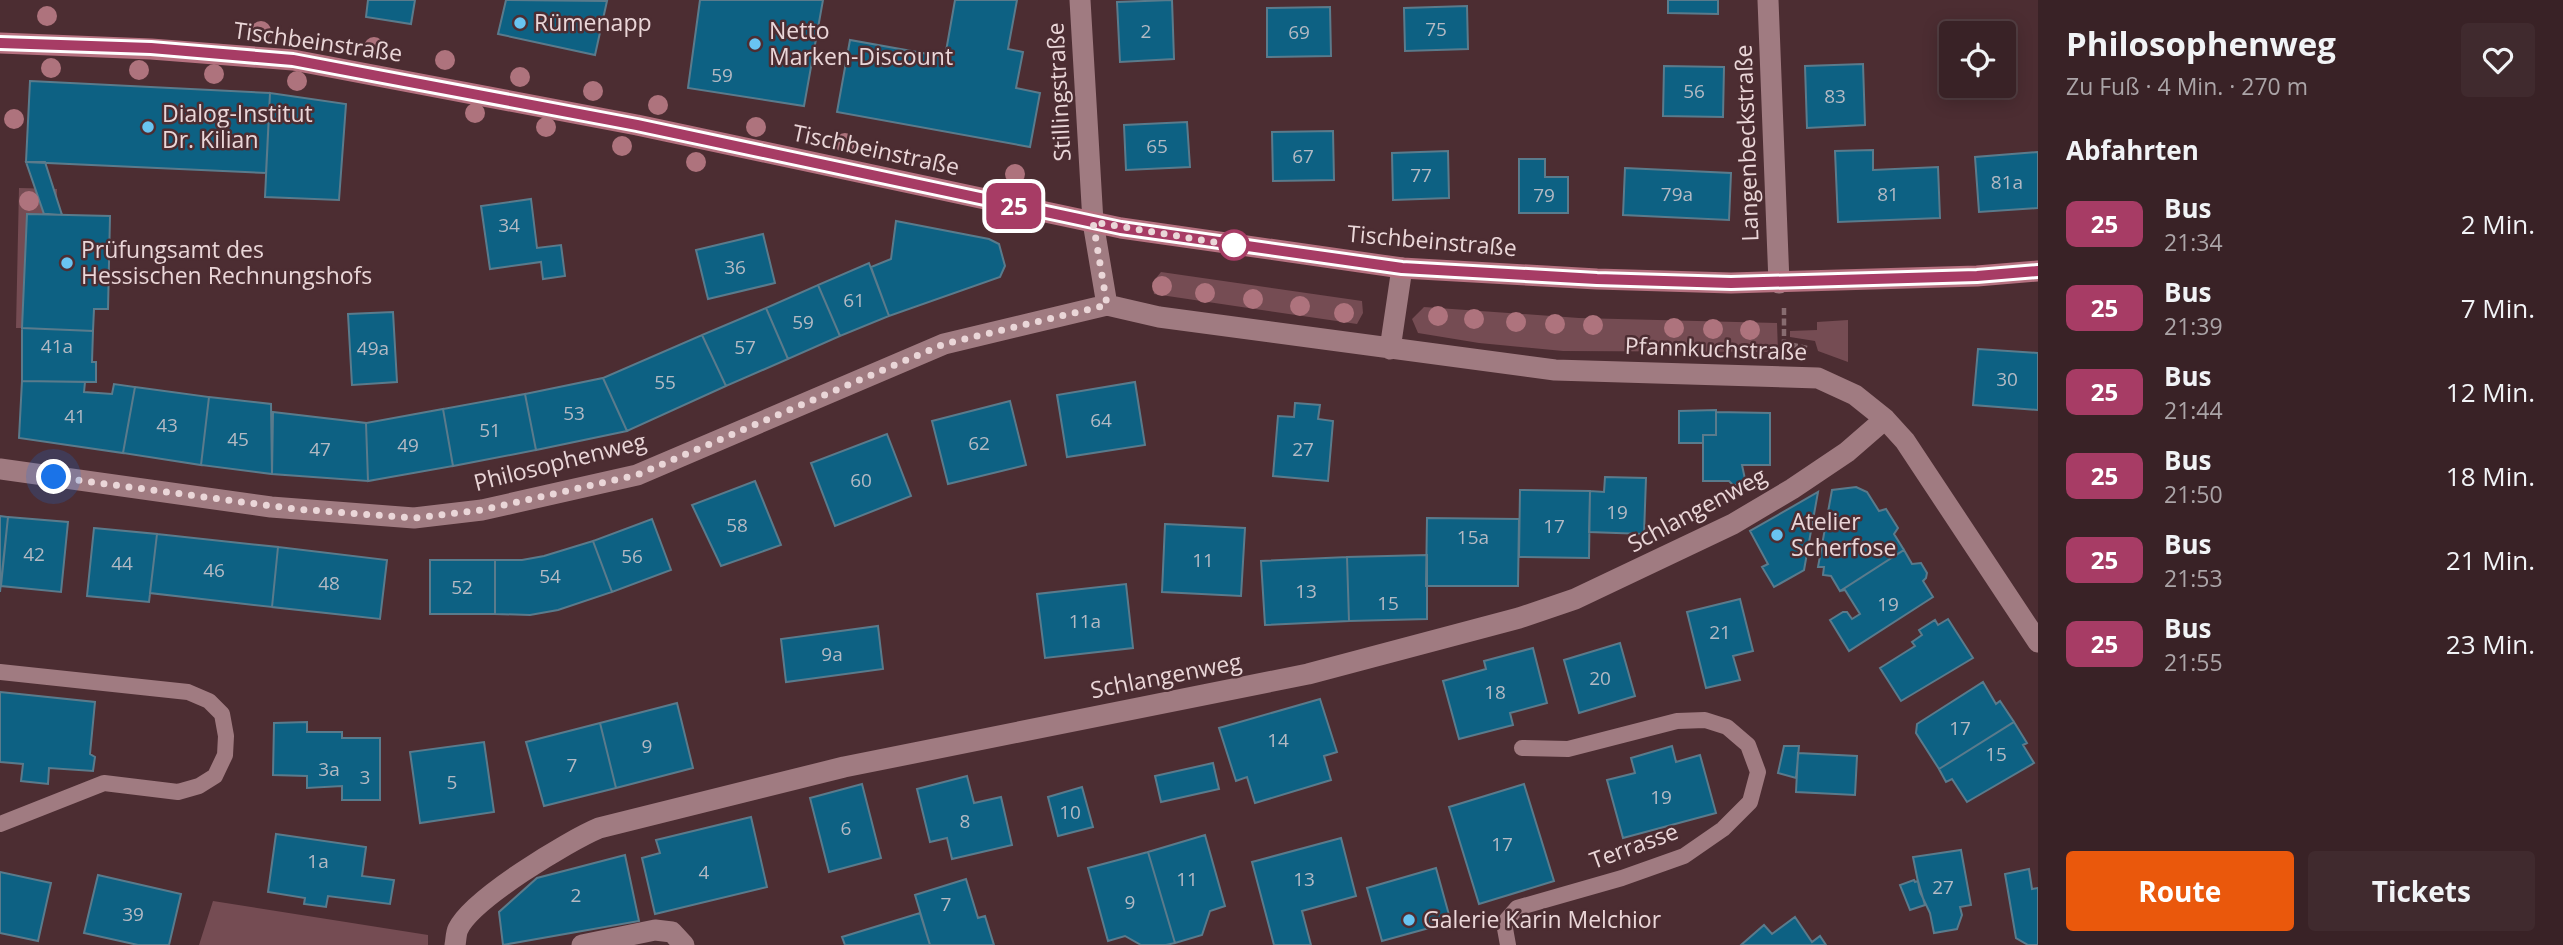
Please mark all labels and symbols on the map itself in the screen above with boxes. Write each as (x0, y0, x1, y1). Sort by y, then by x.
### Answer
place label: Rümenapp (534, 6, 652, 38)
street label: Tischbeinstraße (232, 13, 405, 69)
place label: Netto Marken-Discount (769, 14, 953, 72)
marker: Rümenapp (512, 15, 528, 31)
house number: 75 (1425, 16, 1447, 42)
house number: 2 (1141, 18, 1151, 44)
house number: 69 (1288, 19, 1310, 45)
street label: Stillingstraße (1038, 22, 1078, 162)
marker: Netto Marken-Discount (747, 36, 763, 52)
street label: Langenbeckstraße (1727, 44, 1765, 242)
house number: 59 (711, 62, 733, 88)
house number: 56 (1683, 78, 1705, 104)
house number: 83 (1824, 83, 1846, 109)
place label: Dialog-Institut Dr. Kilian (162, 97, 313, 155)
street label: Tischbeinstraße (790, 116, 963, 182)
marker: Dialog-Institut Dr. Kilian (140, 119, 156, 135)
house number: 65 (1146, 133, 1168, 159)
house number: 67 (1292, 143, 1314, 169)
house number: 77 (1410, 162, 1432, 188)
house number: 81a (1991, 169, 2023, 195)
house number: 79a (1661, 181, 1693, 207)
house number: 81 (1877, 181, 1899, 207)
house number: 79 (1533, 182, 1555, 208)
line badge: 25 (982, 183, 1046, 229)
house number: 34 (498, 212, 520, 238)
street label: Tischbeinstraße (1346, 217, 1518, 263)
unlabelled marker (1219, 230, 1249, 260)
place label: Prüfungsamt des Hessischen Rechnungshofs (81, 233, 372, 291)
house number: 36 (724, 254, 746, 280)
marker: Prüfungsamt des Hessischen Rechnungshofs (59, 255, 75, 271)
house number: 61 (843, 287, 865, 313)
house number: 59 (792, 309, 814, 335)
street label: Pfannkuchstraße (1624, 329, 1808, 367)
house number: 41a (41, 333, 73, 359)
house number: 57 (734, 334, 756, 360)
house number: 49a (357, 335, 389, 361)
house number: 30 (1996, 366, 2018, 392)
house number: 55 (654, 369, 676, 395)
house number: 53 (563, 400, 585, 426)
house number: 41 (64, 403, 86, 429)
house number: 64 (1090, 407, 1112, 433)
house number: 43 (156, 412, 178, 438)
house number: 51 (479, 417, 501, 443)
street label: Philosophenweg (470, 424, 650, 498)
house number: 45 (227, 426, 249, 452)
house number: 62 (968, 430, 990, 456)
house number: 49 (397, 432, 419, 458)
house number: 47 (309, 436, 331, 462)
house number: 27 (1292, 436, 1314, 462)
your location (36, 459, 71, 494)
street label: Schlangenweg (1621, 459, 1772, 559)
house number: 60 (850, 467, 872, 493)
house number: 19 (1606, 499, 1628, 525)
place label: Atelier Scherfose (1791, 505, 1897, 563)
house number: 58 (726, 512, 748, 538)
house number: 17 (1543, 513, 1565, 539)
house number: 15a (1457, 524, 1489, 550)
marker: Atelier Scherfose (1769, 527, 1785, 543)
house number: 42 (23, 541, 45, 567)
house number: 56 (621, 543, 643, 569)
house number: 11 (1192, 547, 1214, 573)
house number: 44 (111, 550, 133, 576)
house number: 46 (203, 557, 225, 583)
house number: 54 (539, 563, 561, 589)
house number: 48 (318, 570, 340, 596)
house number: 52 (451, 574, 473, 600)
house number: 13 (1295, 578, 1317, 604)
house number: 15 (1377, 590, 1399, 616)
house number: 19 (1877, 591, 1899, 617)
house number: 11a (1069, 608, 1101, 634)
house number: 21 (1709, 619, 1731, 645)
house number: 9a (821, 641, 843, 667)
street label: Schlangenweg (1088, 645, 1245, 705)
house number: 20 (1589, 665, 1611, 691)
house number: 18 (1484, 679, 1506, 705)
house number: 17 (1949, 715, 1971, 741)
house number: 14 (1267, 727, 1289, 753)
house number: 9 (642, 733, 652, 759)
house number: 15 (1985, 741, 2007, 767)
house number: 7 (567, 752, 577, 778)
house number: 3a (318, 756, 340, 782)
house number: 3 (360, 764, 370, 790)
house number: 5 (447, 769, 457, 795)
house number: 19 (1650, 784, 1672, 810)
house number: 10 (1059, 799, 1081, 825)
house number: 8 (960, 808, 970, 834)
street label: Terrasse (1585, 814, 1682, 876)
house number: 6 (841, 815, 851, 841)
house number: 17 (1491, 831, 1513, 857)
house number: 1a (307, 848, 329, 874)
house number: 4 (699, 859, 710, 885)
house number: 11 (1176, 866, 1198, 892)
house number: 13 (1293, 866, 1315, 892)
house number: 27 (1932, 874, 1954, 900)
house number: 2 (571, 882, 581, 908)
house number: 9 (1125, 889, 1135, 915)
house number: 7 (941, 891, 951, 917)
house number: 39 (122, 901, 144, 927)
place label: Galerie Karin Melchior (1423, 903, 1662, 935)
marker: Galerie Karin Melchior (1401, 912, 1417, 928)

